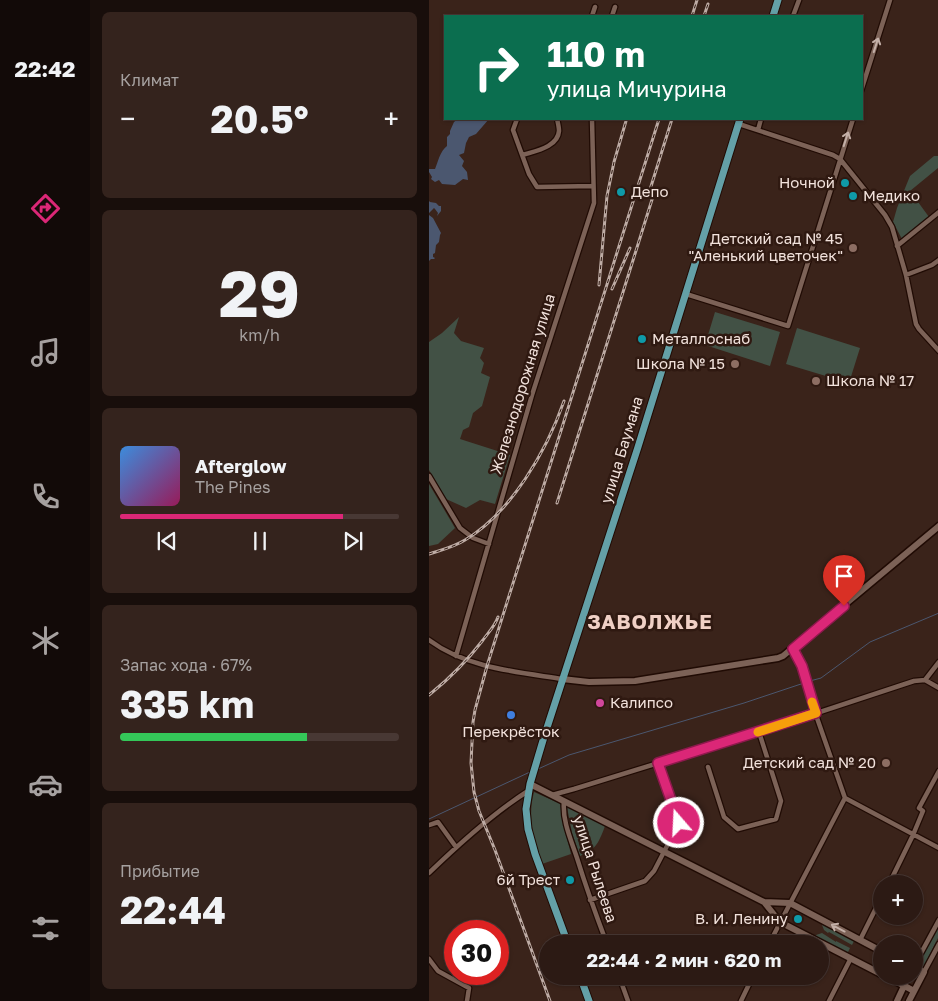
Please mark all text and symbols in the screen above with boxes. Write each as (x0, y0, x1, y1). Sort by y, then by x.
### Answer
text: 110 m (547, 33, 645, 75)
icon: right (464, 35, 529, 100)
one-way arrow (871, 38, 881, 54)
text: 22:42 (14, 55, 76, 82)
text: Климат (120, 70, 179, 90)
text: улица Мичурина (547, 75, 727, 102)
text: 20.5° (210, 96, 309, 141)
text: − (120, 102, 135, 135)
text: + (384, 102, 399, 135)
one-way arrow (842, 131, 852, 147)
place label: Ночной (779, 173, 835, 191)
marker: Ночной (839, 177, 851, 189)
place label: Депо (631, 182, 669, 200)
marker: Депо (615, 186, 627, 198)
place label: Медико (863, 186, 920, 204)
marker: Медико (847, 190, 859, 202)
icon: directions (28, 191, 63, 226)
place label: Детский сад № 45 "Аленький цветочек" (688, 229, 843, 264)
marker: Детский сад № 45 "Аленький цветочек" (847, 242, 859, 254)
text: 29 (219, 253, 300, 331)
street label: Железнодорожная улица (486, 291, 558, 476)
text: km/h (239, 325, 280, 345)
place label: Металлоснаб (652, 329, 750, 347)
marker: Металлоснаб (636, 333, 648, 345)
icon: music (28, 335, 63, 370)
place label: Школа № 15 (636, 354, 725, 372)
marker: Школа № 15 (729, 358, 741, 370)
place label: Школа № 17 (826, 371, 914, 389)
marker: Школа № 17 (810, 375, 822, 387)
street label: улица Баумана (596, 394, 646, 505)
text: Afterglow (195, 454, 286, 477)
text: The Pines (195, 477, 270, 497)
icon: phone (28, 479, 63, 514)
icon: previous (153, 527, 181, 555)
icon: pause (246, 527, 274, 555)
icon: next (339, 527, 367, 555)
pin (823, 555, 865, 606)
icon: arrive (830, 562, 858, 590)
district label: ЗАВОЛЖЬЕ (587, 609, 713, 633)
icon: climate (28, 623, 63, 658)
text: Запас хода · 67% (120, 655, 252, 675)
text: 335 km (120, 681, 254, 726)
place label: Калипсо (610, 693, 673, 711)
marker: Калипсо (594, 697, 606, 709)
marker: Перекрёсток (505, 709, 517, 721)
place label: Перекрёсток (462, 722, 560, 740)
place label: Детский сад № 20 (743, 753, 876, 771)
marker: Детский сад № 20 (880, 757, 892, 769)
icon: car (28, 767, 63, 802)
position arrow (652, 796, 704, 848)
street label: улица Рылеева (570, 813, 622, 925)
text: Прибытие (120, 861, 200, 881)
place label: 6й Трест (497, 870, 561, 888)
marker: 6й Трест (564, 874, 576, 886)
map controls (873, 875, 923, 985)
button: + (873, 875, 923, 925)
text: 22:44 (120, 887, 226, 932)
place label: В. И. Ленину (695, 909, 789, 927)
icon: filters (28, 911, 63, 946)
marker: В. И. Ленину (792, 913, 804, 925)
speed limit sign: 30 (444, 920, 509, 985)
one-way arrow (831, 923, 846, 932)
button: − (873, 935, 923, 985)
text: 22:44 · 2 мин · 620 m (587, 948, 781, 971)

